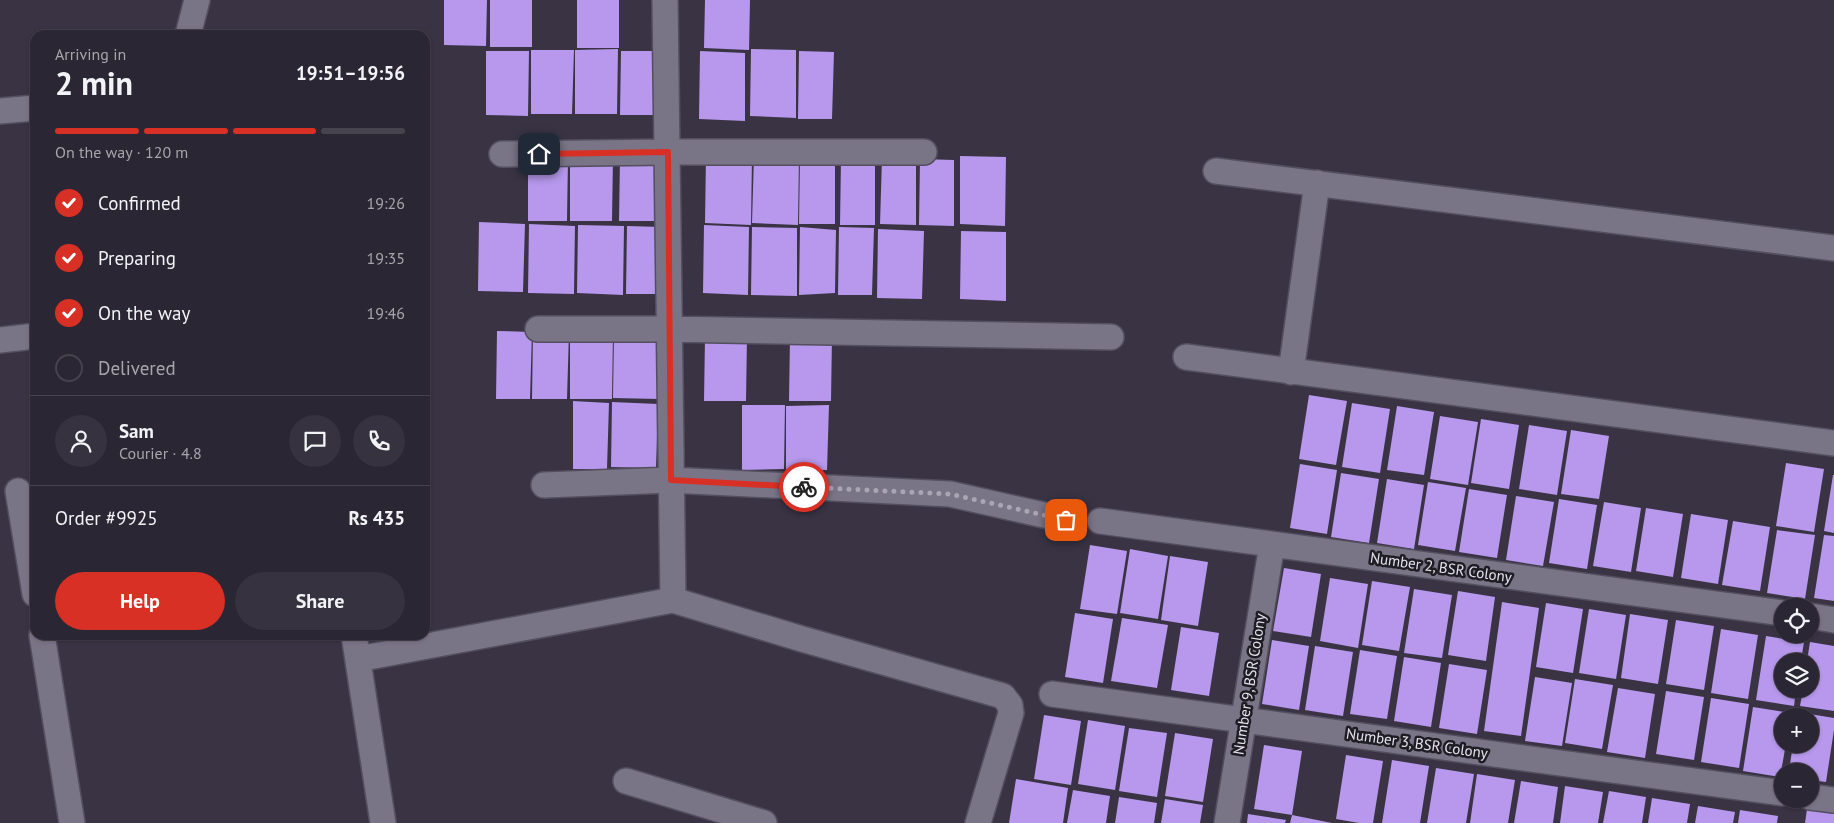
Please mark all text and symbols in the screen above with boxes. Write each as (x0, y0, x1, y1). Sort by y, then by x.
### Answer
text: Arriving in (55, 44, 126, 64)
text: 19:51–19:56 (296, 61, 405, 85)
text: 2 min (55, 62, 133, 104)
pin (518, 133, 560, 175)
icon: home (525, 140, 553, 168)
text: On the way · 120 m (55, 142, 188, 162)
icon: check (55, 189, 83, 217)
text: Confirmed (98, 191, 181, 215)
text: 19:26 (367, 193, 405, 213)
icon: check (55, 244, 83, 272)
text: Preparing (98, 246, 176, 270)
text: 19:35 (367, 248, 405, 268)
icon: check (55, 299, 83, 327)
text: On the way (98, 301, 190, 325)
text: 19:46 (367, 303, 405, 323)
text: Delivered (98, 356, 176, 380)
button: person (55, 415, 107, 467)
button: chat (289, 415, 341, 467)
button: phone (353, 415, 405, 467)
text: Sam (119, 419, 154, 443)
text: Courier · 4.8 (119, 443, 202, 463)
courier (779, 462, 829, 512)
icon: bike (790, 473, 818, 501)
pin (1045, 499, 1087, 541)
text: Order #9925 (55, 506, 158, 530)
text: Rs 435 (348, 506, 405, 530)
icon: bag (1052, 506, 1080, 534)
street label: Number 2, BSR Colony (1369, 548, 1513, 586)
button: Help (55, 572, 225, 630)
button: Share (235, 572, 405, 630)
map controls (1774, 598, 1819, 808)
button: locate (1774, 598, 1819, 643)
street label: Number 9, BSR Colony (1228, 612, 1270, 756)
button: layers (1774, 653, 1819, 698)
button: + (1774, 708, 1819, 753)
street label: Number 3, BSR Colony (1345, 724, 1489, 762)
button: − (1774, 763, 1819, 808)

